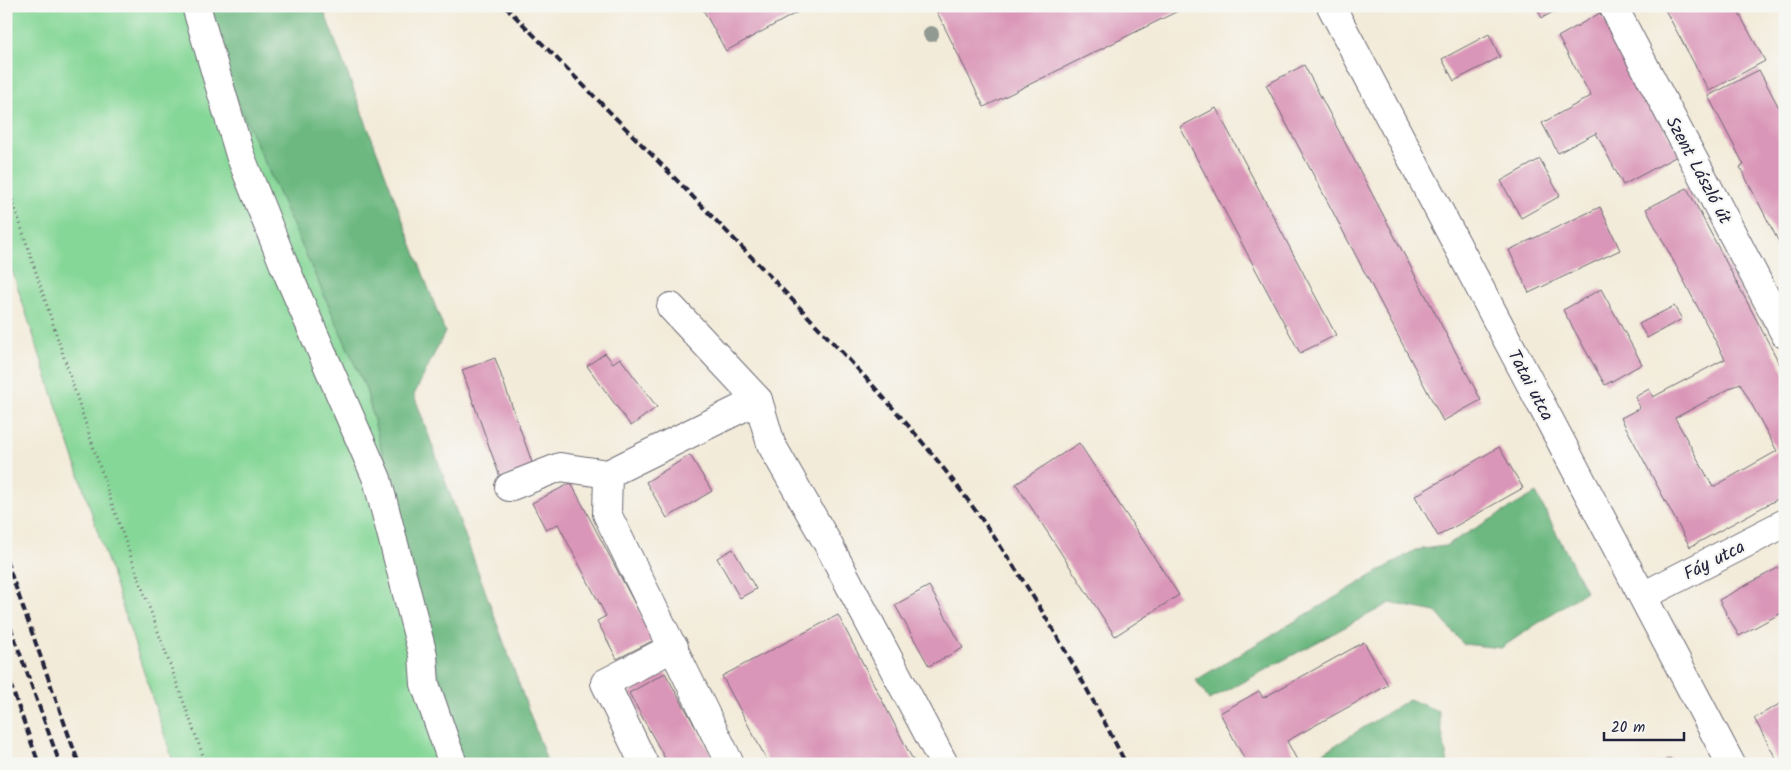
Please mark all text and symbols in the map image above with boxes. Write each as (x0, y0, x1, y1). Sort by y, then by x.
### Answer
street label: Szent László út (1657, 112, 1739, 231)
street label: Tatai utca (1499, 345, 1561, 427)
street label: Fáy utca (1679, 534, 1751, 589)
scale bar (1604, 710, 1684, 742)
text: 20 m (1611, 716, 1645, 740)

